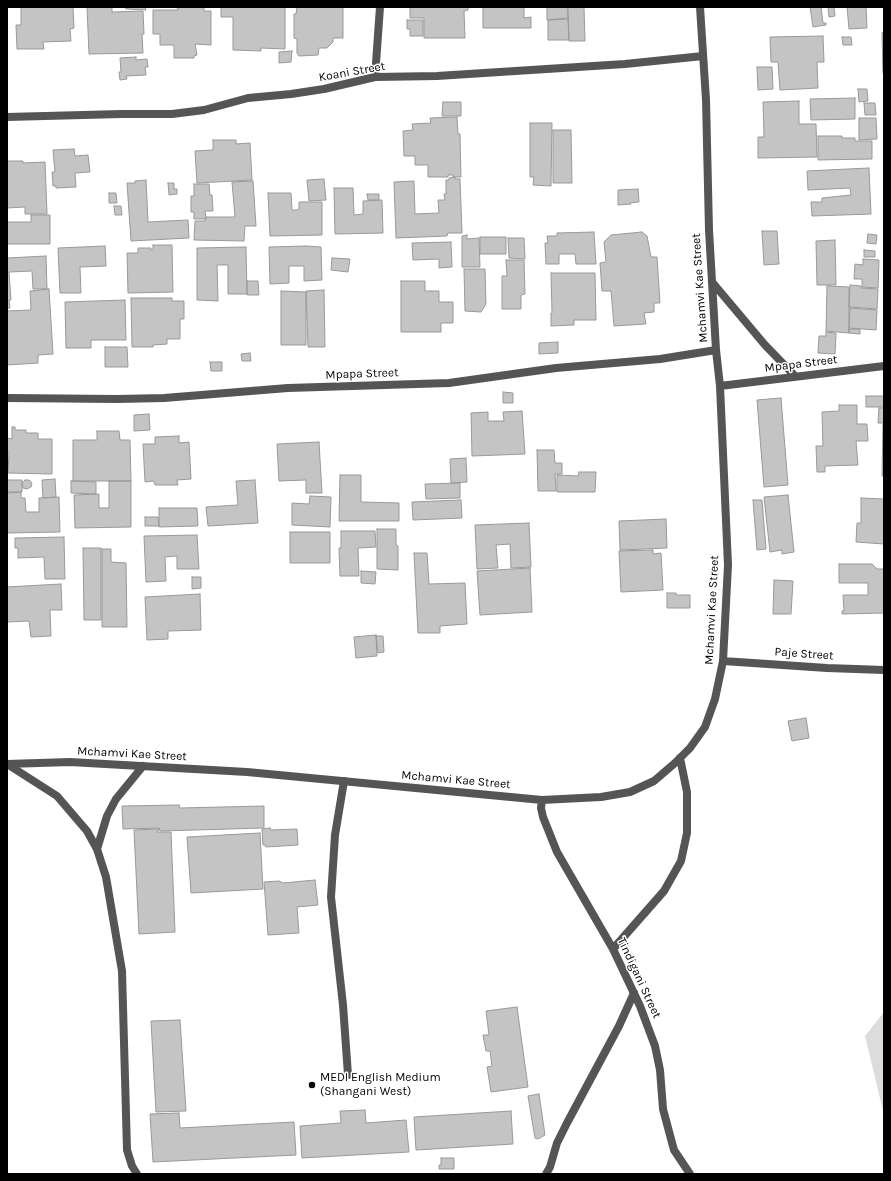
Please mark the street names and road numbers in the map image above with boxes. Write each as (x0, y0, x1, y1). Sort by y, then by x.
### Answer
street label: Koani Street (318, 59, 386, 85)
street label: Mchamvi Kae Street (689, 233, 711, 343)
street label: Mpapa Street (764, 352, 838, 376)
street label: Mpapa Street (325, 366, 399, 382)
street label: Mchamvi Kae Street (702, 555, 722, 665)
street label: Paje Street (774, 645, 834, 663)
street label: Mchamvi Kae Street (77, 744, 187, 764)
street label: Mchamvi Kae Street (401, 768, 511, 792)
street label: Tindigani Street (614, 935, 664, 1021)

